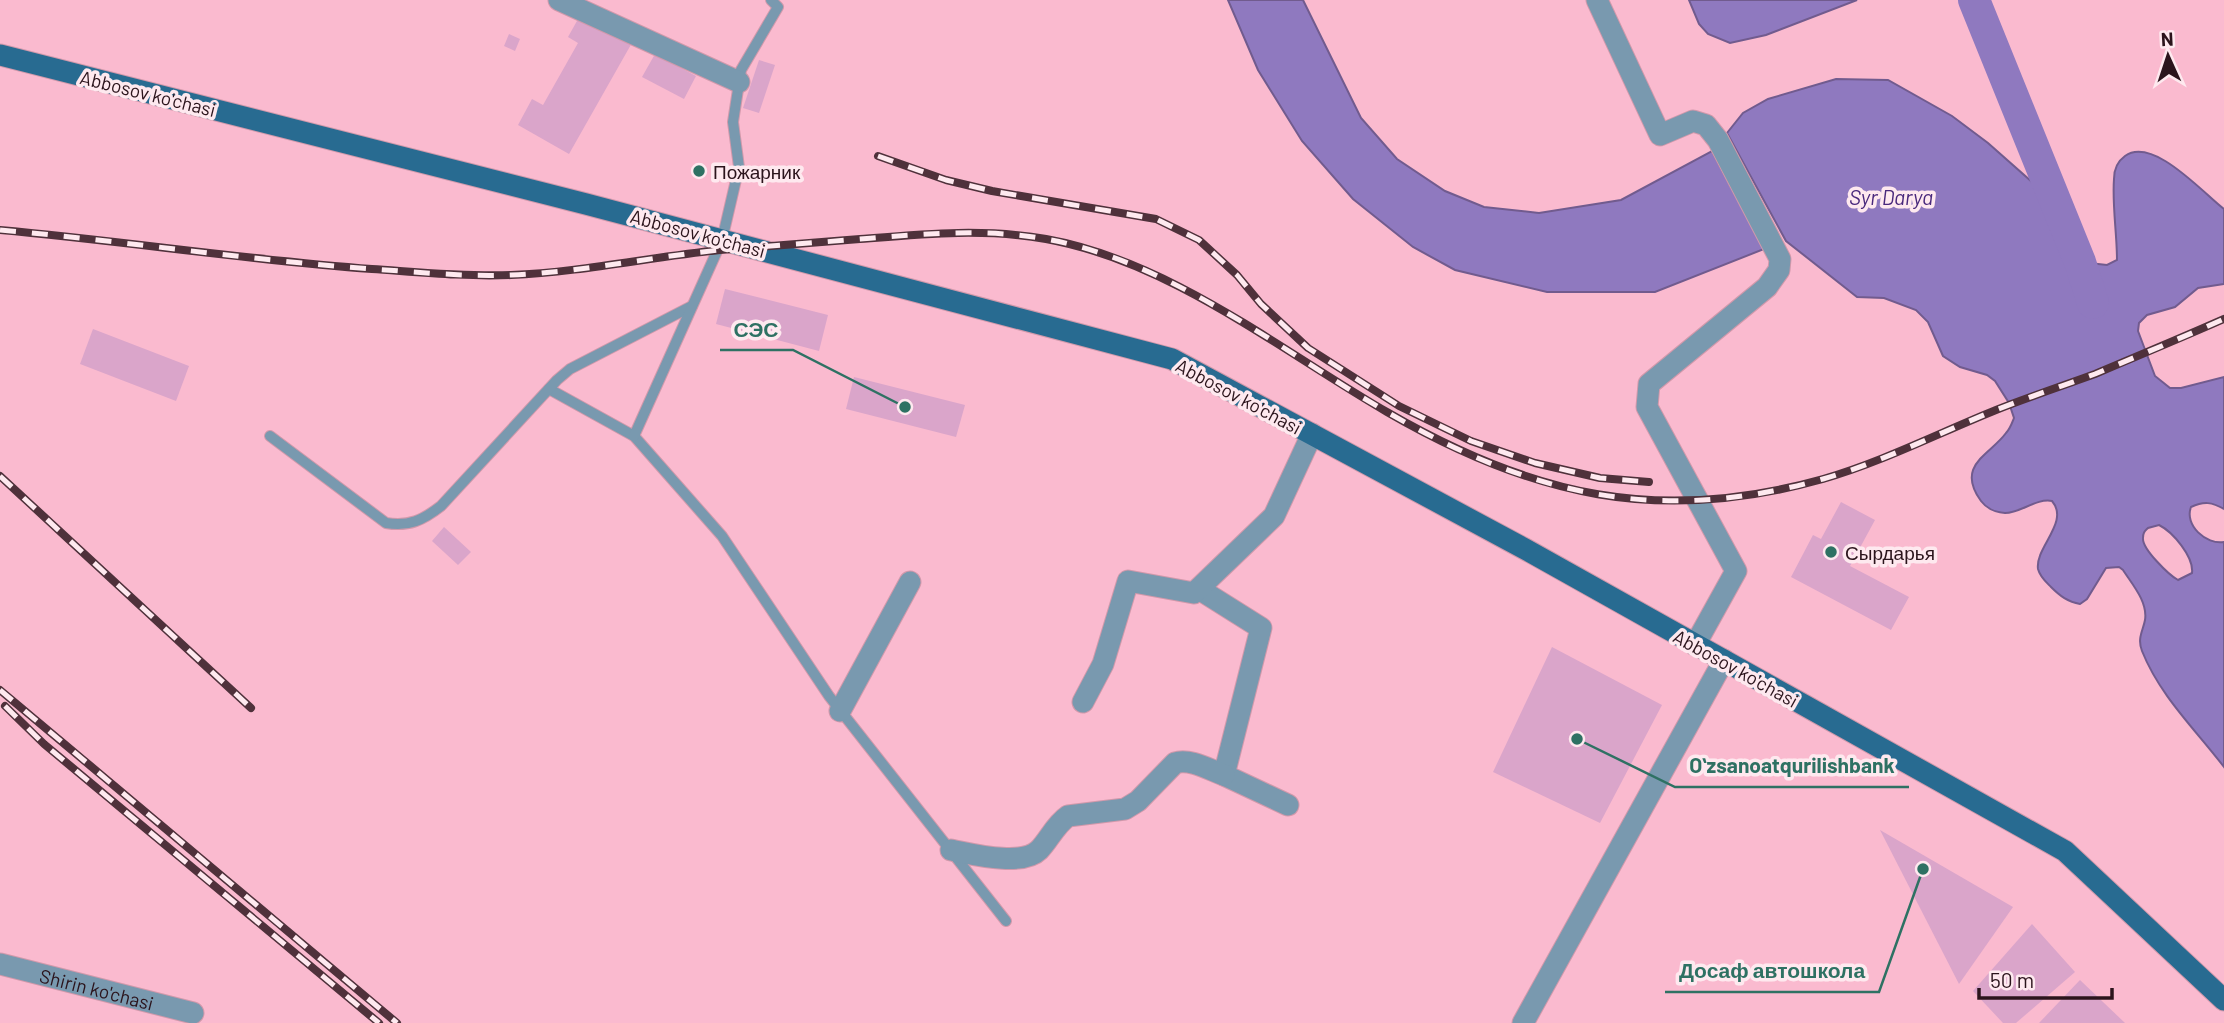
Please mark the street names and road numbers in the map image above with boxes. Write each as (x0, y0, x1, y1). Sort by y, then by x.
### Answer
street label: Abbosov ko'chasi (78, 65, 218, 121)
street label: Abbosov ko'chasi (628, 204, 768, 262)
street label: Abbosov ko'chasi (1172, 353, 1306, 439)
street label: Abbosov ko'chasi (1670, 624, 1802, 712)
street label: Shirin ko'chasi (37, 963, 156, 1014)

